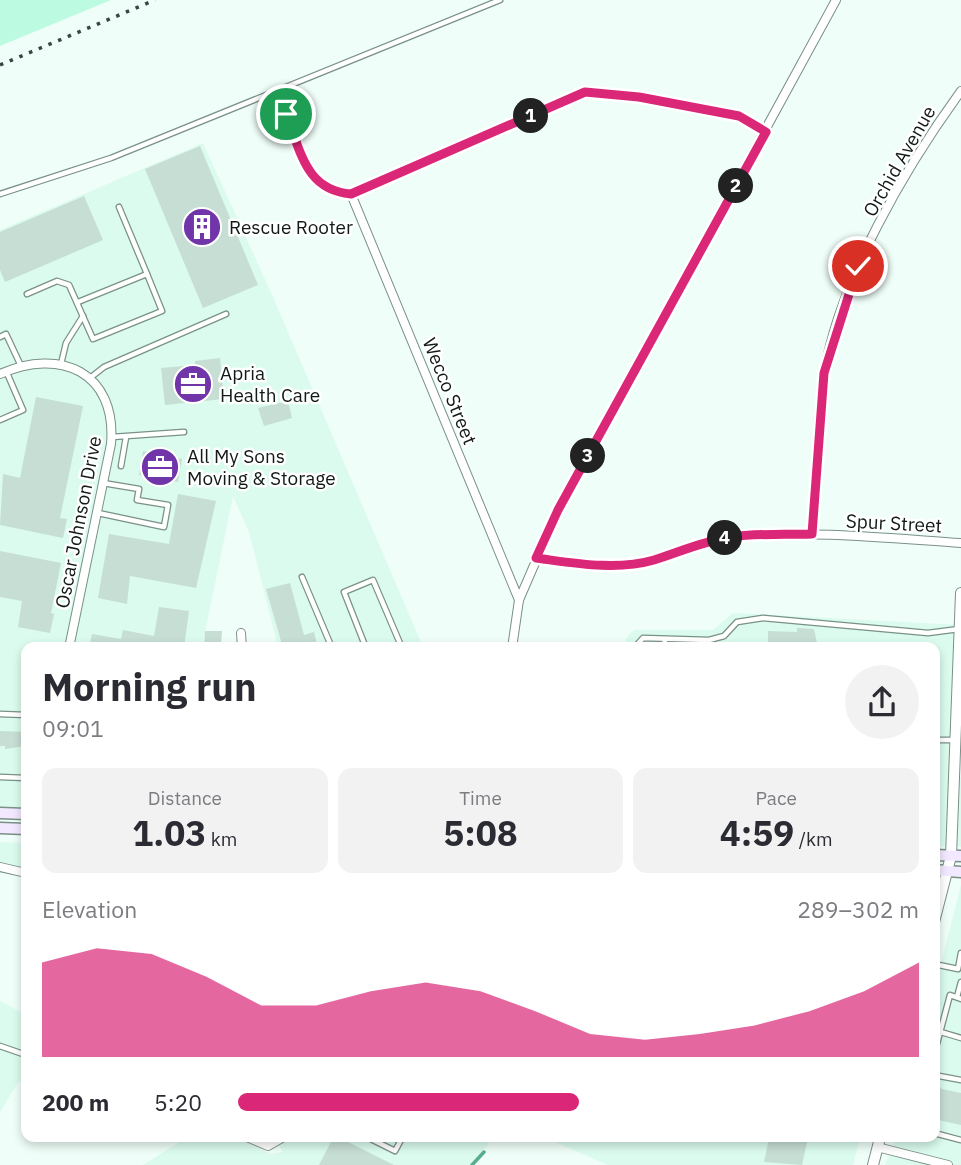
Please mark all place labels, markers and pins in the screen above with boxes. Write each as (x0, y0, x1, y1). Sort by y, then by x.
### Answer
pin (256, 84, 316, 144)
pin: 1 (514, 99, 548, 134)
pin: 2 (718, 168, 754, 204)
building icon: Rescue Rooter (181, 206, 223, 248)
place label: Rescue Rooter (229, 215, 353, 239)
pin (828, 236, 888, 296)
place label: Apria Health Care (220, 361, 320, 407)
office icon: Apria Health Care (172, 363, 214, 405)
pin: 3 (570, 438, 606, 474)
place label: All My Sons Moving & Storage (187, 444, 336, 490)
office icon: All My Sons Moving & Storage (139, 446, 181, 488)
pin: 4 (708, 520, 742, 556)

